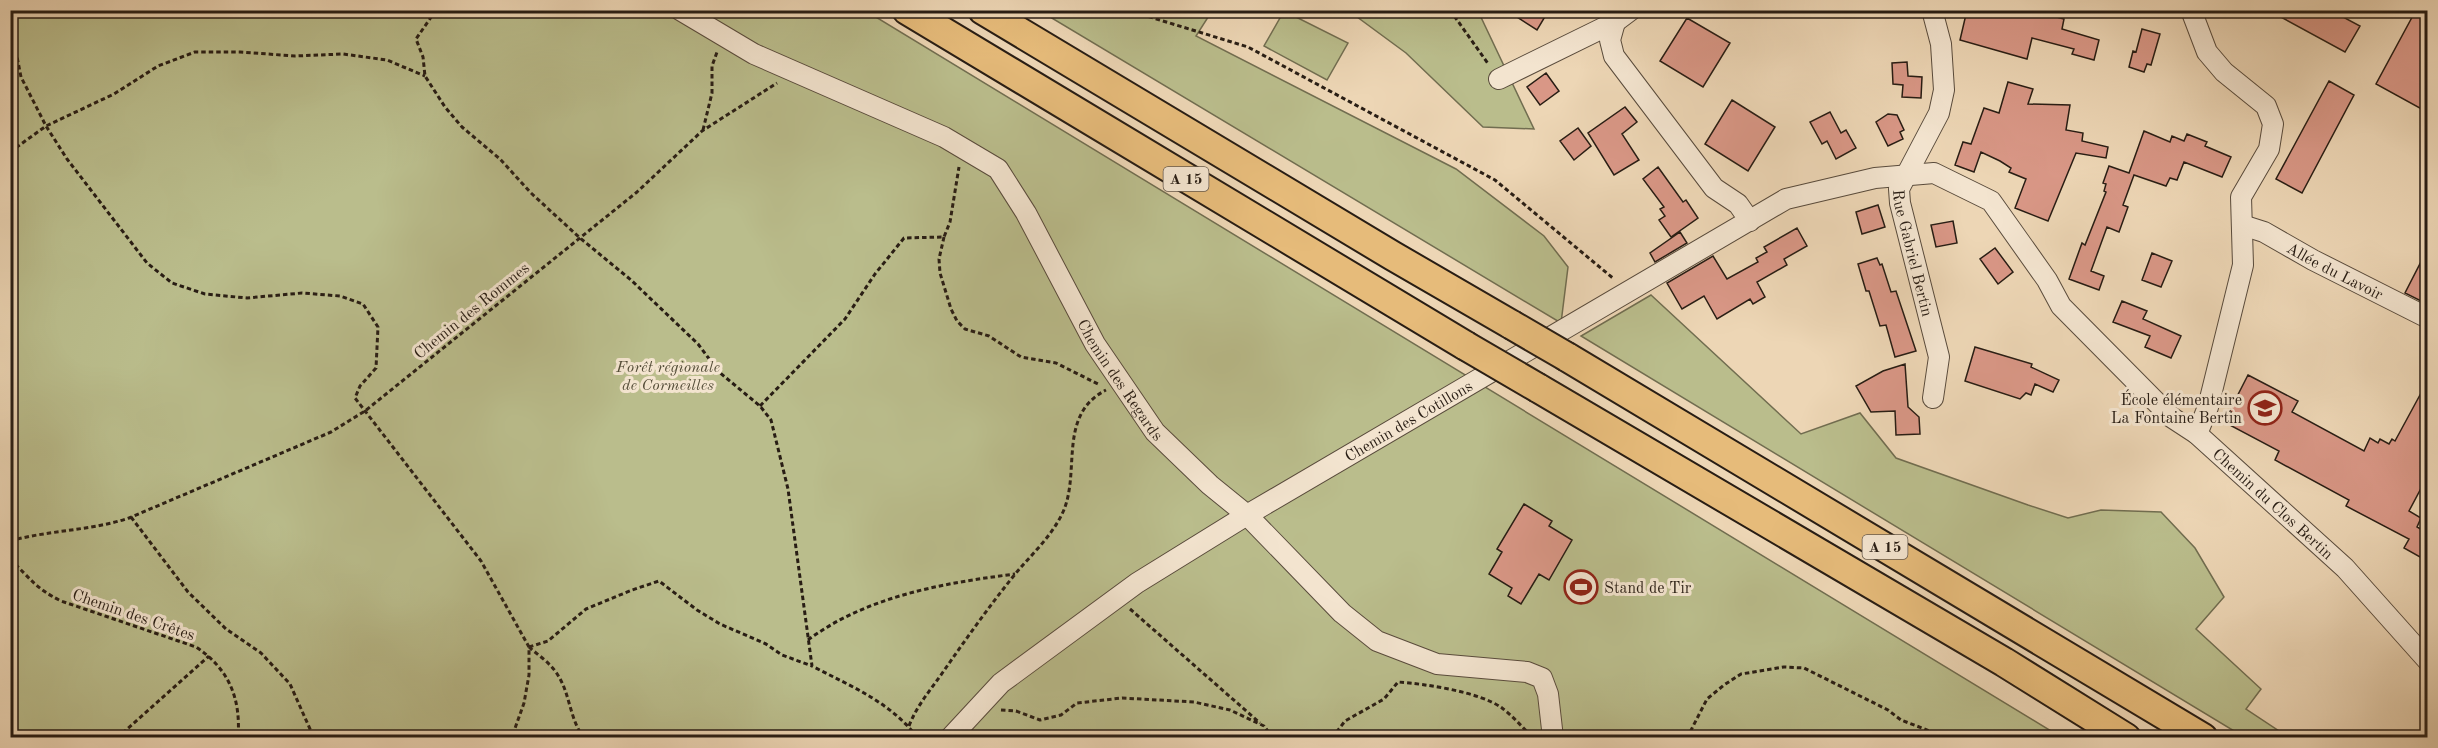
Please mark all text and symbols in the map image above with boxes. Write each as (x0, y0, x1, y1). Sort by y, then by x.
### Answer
road number: A 15 (1164, 167, 1208, 191)
street label: Rue Gabriel Bertin (1889, 189, 1934, 319)
street label: Allée du Lavoir (2283, 241, 2385, 304)
street label: Chemin des Rommes (412, 260, 533, 363)
street label: Chemin des Regards (1074, 317, 1165, 445)
park label: Forêt régionale de Cormeilles (615, 360, 720, 394)
street label: Chemin des Cotillons (1343, 379, 1476, 466)
place label: École élémentaire La Fontaine Bertin (2111, 389, 2242, 427)
school or university icon: École élémentaire La Fontaine Bertin (2247, 390, 2283, 426)
street label: Chemin du Clos Bertin (2209, 446, 2336, 563)
road number: A 15 (1862, 535, 1908, 559)
sports icon: Stand de Tir (1563, 569, 1599, 605)
place label: Stand de Tir (1604, 581, 1692, 597)
street label: Chemin des Crêtes (70, 587, 197, 644)

